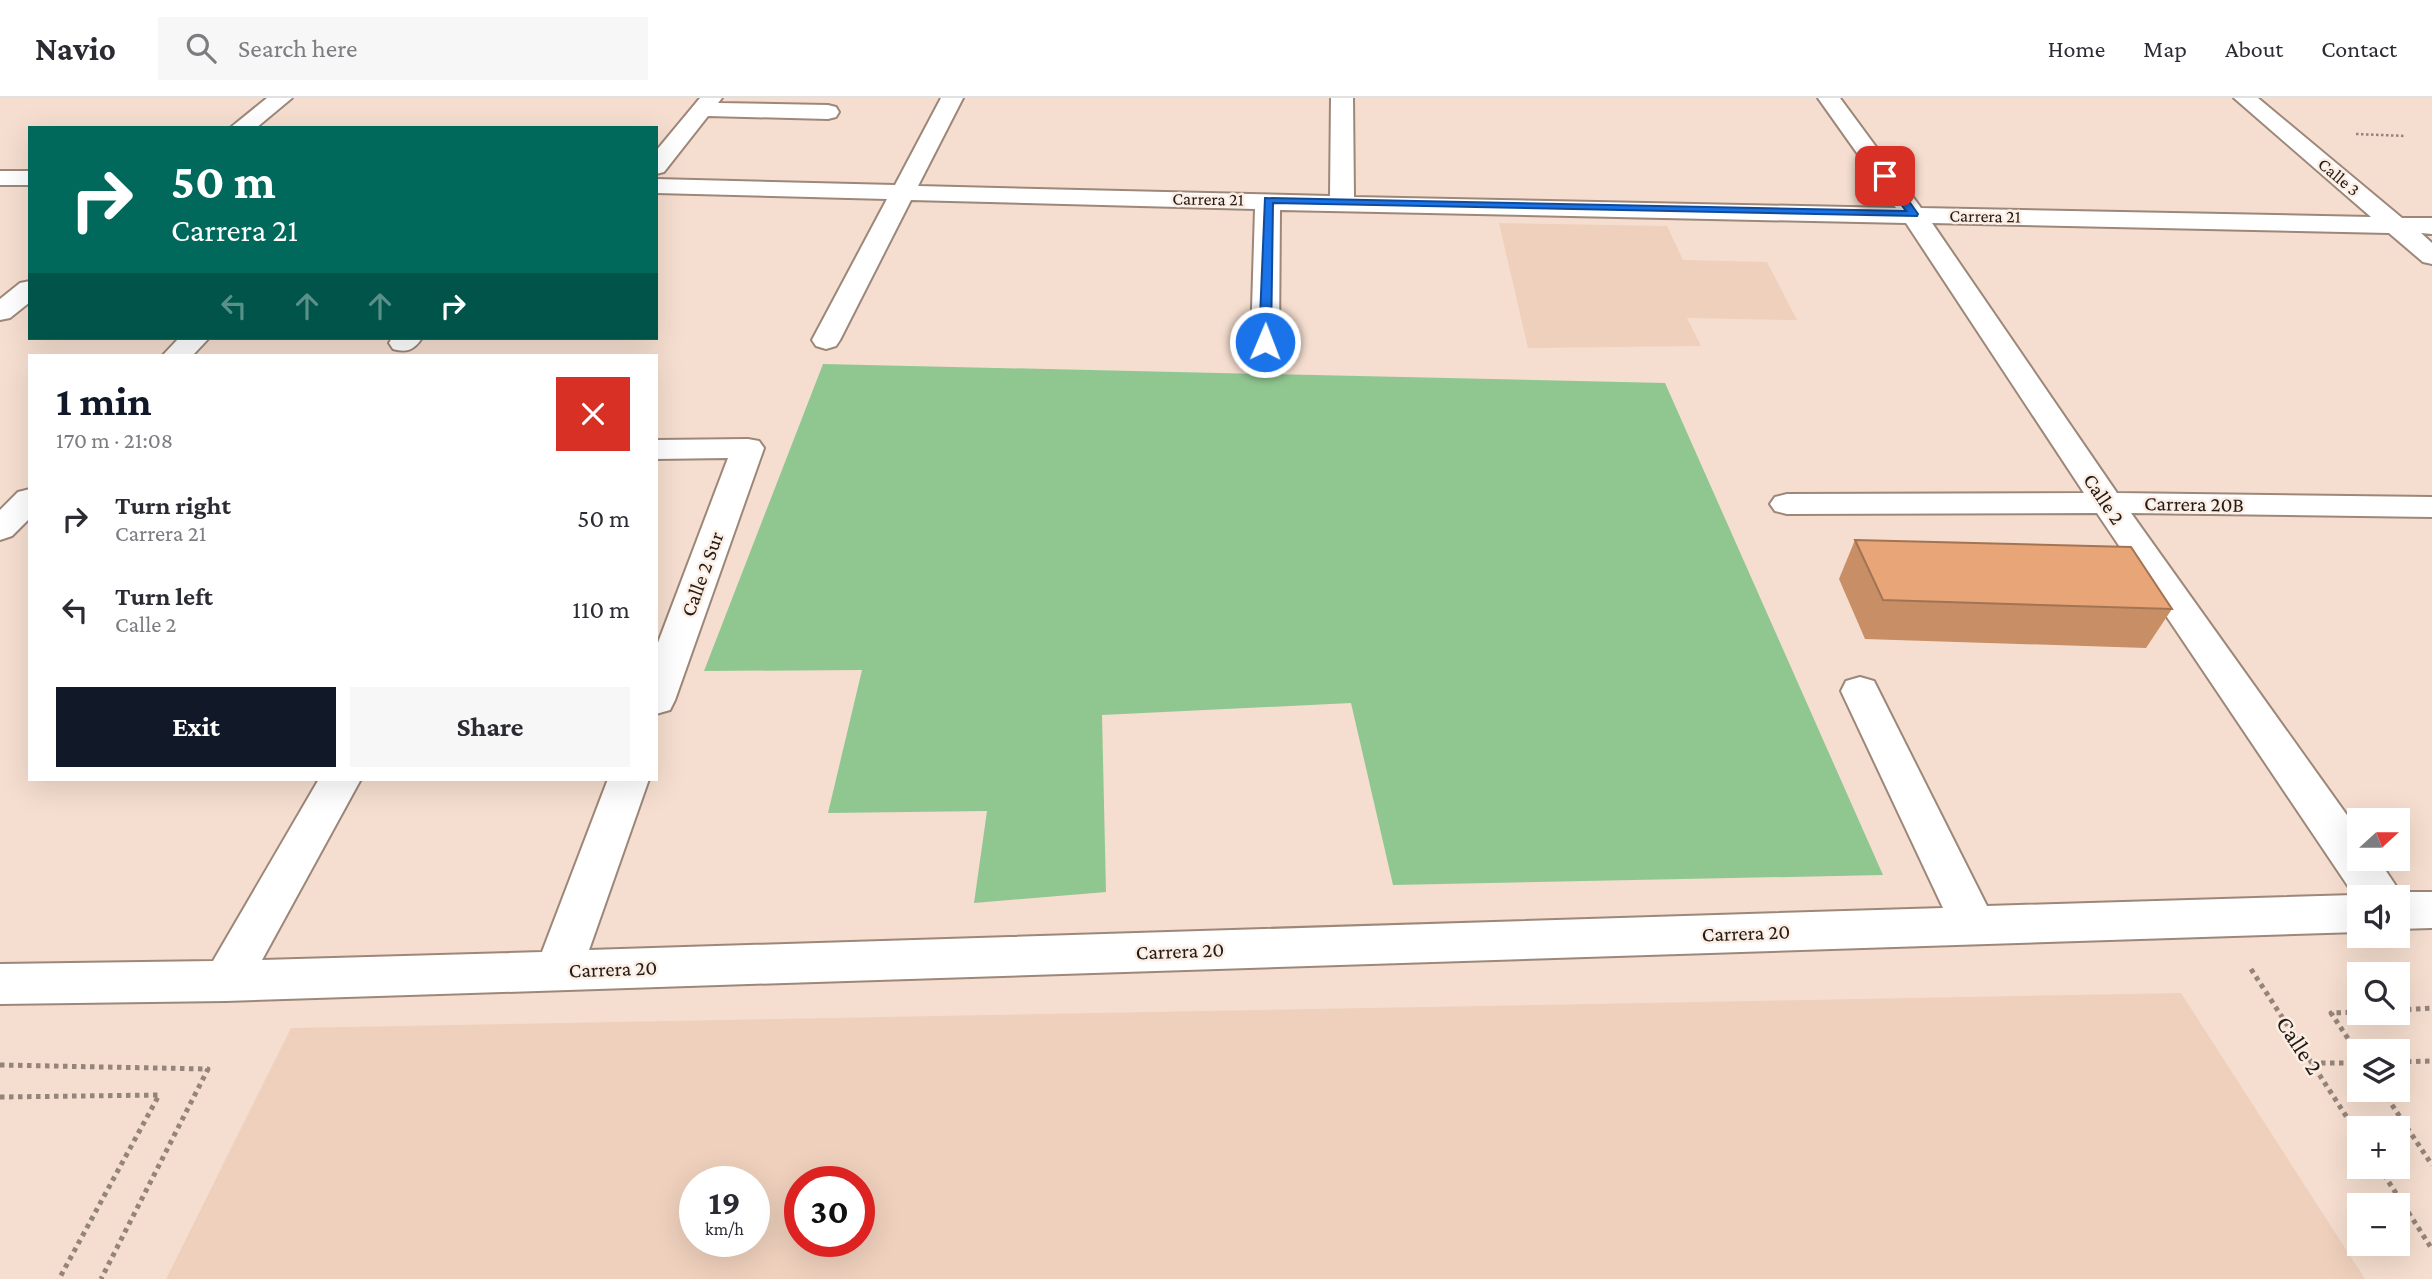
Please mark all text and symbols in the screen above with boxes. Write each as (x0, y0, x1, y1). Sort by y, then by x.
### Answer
search box (158, 17, 648, 80)
icon: search (182, 29, 220, 67)
text: Navio (35, 30, 116, 67)
text: Search here (238, 34, 357, 63)
text: Home (2048, 35, 2105, 62)
text: Map (2143, 35, 2187, 62)
text: About (2225, 35, 2283, 62)
text: Contact (2321, 35, 2397, 62)
pin (1855, 146, 1915, 206)
icon: right (56, 154, 147, 245)
text: 50 m (171, 154, 276, 209)
street label: Calle 3 (2314, 154, 2364, 200)
icon: arrive (1866, 157, 1904, 195)
street label: Carrera 21 (1172, 188, 1244, 210)
street label: Carrera 21 (1949, 205, 2021, 227)
text: Carrera 21 (171, 212, 298, 248)
icon: left (215, 287, 253, 325)
icon: ahead (288, 287, 326, 325)
icon: ahead (361, 287, 399, 325)
icon: right (434, 287, 472, 325)
position arrow (1228, 305, 1302, 379)
text: 1 min (56, 377, 152, 424)
button: close (556, 377, 630, 451)
text: 170 m · 21:08 (56, 427, 173, 453)
street label: Calle 2 (2078, 469, 2130, 529)
text: Turn right (115, 491, 231, 520)
street label: Carrera 20B (2144, 491, 2244, 517)
icon: right (56, 500, 94, 538)
text: 50 m (577, 504, 630, 533)
text: Carrera 21 (115, 520, 206, 546)
street label: Calle 2 Sur (676, 528, 729, 620)
text: Turn left (115, 582, 213, 611)
icon: left (56, 591, 94, 629)
text: 110 m (572, 595, 630, 624)
text: Calle 2 (115, 611, 177, 637)
button: Exit (56, 687, 336, 767)
button: Share (350, 687, 630, 767)
north arrow (2347, 808, 2410, 872)
map controls (2347, 808, 2410, 1256)
button: sound (2347, 885, 2410, 948)
street label: Carrera 20 (1701, 919, 1791, 947)
street label: Carrera 20 (1135, 937, 1225, 965)
street label: Carrera 20 (568, 955, 658, 983)
button: search (2347, 962, 2410, 1025)
street label: Calle 2 (2271, 1011, 2329, 1079)
button: layers (2347, 1039, 2410, 1102)
button: + (2347, 1116, 2410, 1179)
speed limit sign: 30 (784, 1166, 875, 1257)
text: 19 (708, 1183, 741, 1222)
button: − (2347, 1193, 2410, 1256)
text: km/h (705, 1219, 744, 1239)

